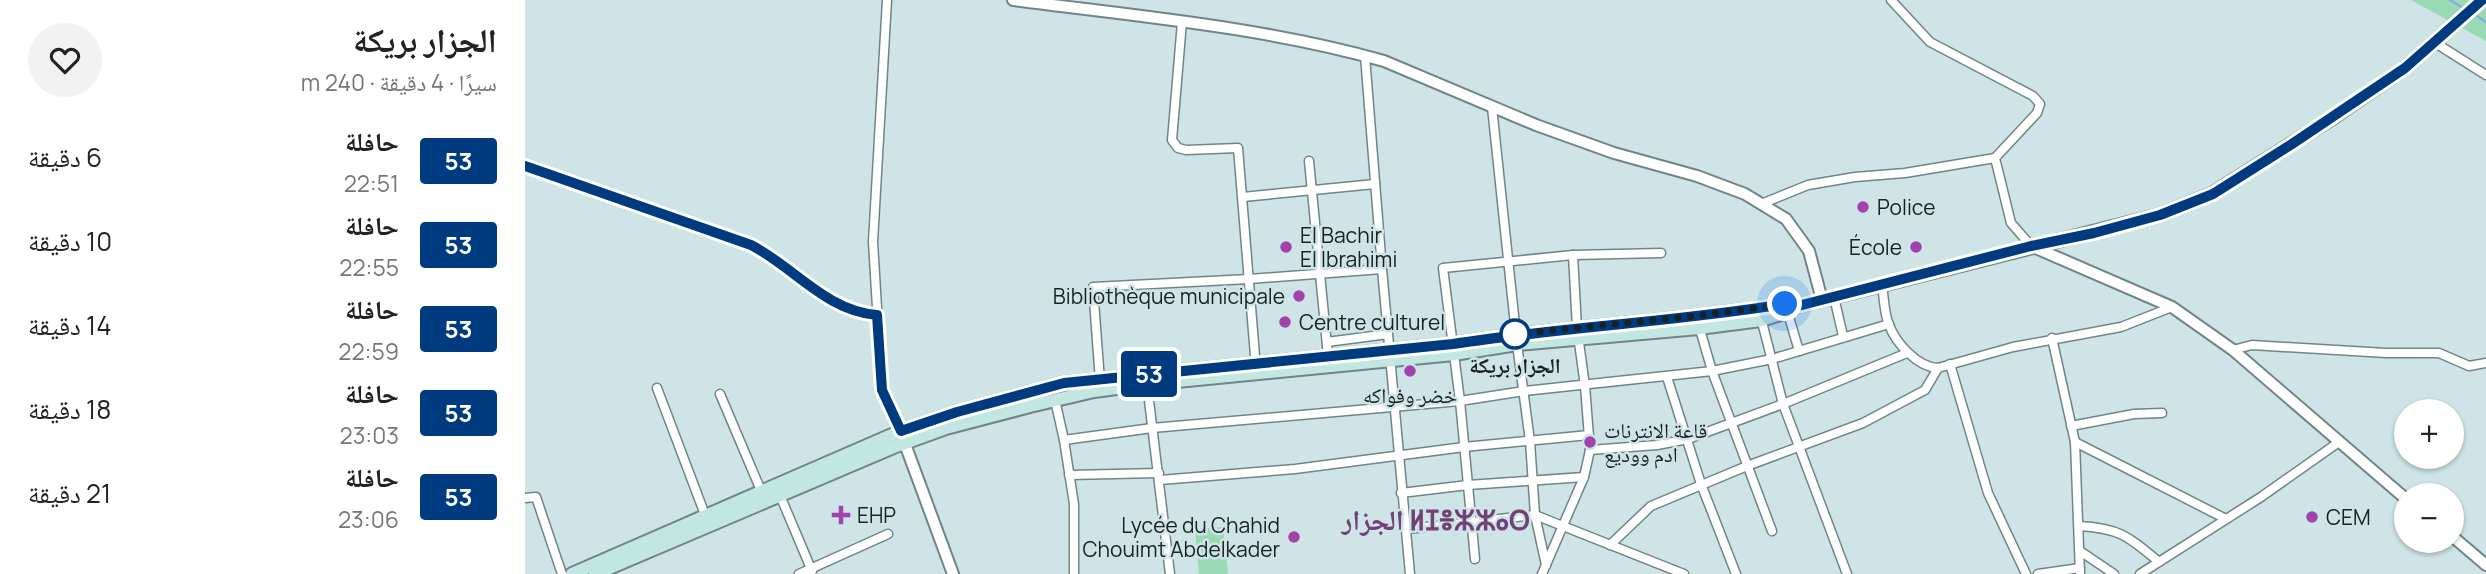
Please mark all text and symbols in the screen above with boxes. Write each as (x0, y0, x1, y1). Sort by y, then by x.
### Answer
text: الجزار بريكة (353, 17, 497, 62)
button: heart (28, 23, 102, 97)
text: سيرًا · 4 دقيقة · 240 m (301, 66, 497, 98)
text: حافلة (345, 123, 399, 159)
text: 6 دقيقة (28, 139, 102, 175)
text: 53 (444, 144, 473, 177)
text: 22:51 (344, 167, 399, 199)
place label: Police (1877, 193, 1935, 221)
marker: Police (1855, 199, 1871, 215)
text: حافلة (345, 207, 399, 243)
place label: El Bachir El Ibrahimi (1300, 221, 1397, 273)
text: 10 دقيقة (28, 223, 112, 259)
text: 53 (444, 228, 473, 261)
place label: École (1849, 233, 1902, 261)
marker: El Bachir El Ibrahimi (1278, 239, 1294, 255)
marker: École (1908, 239, 1924, 255)
text: 22:55 (339, 251, 399, 283)
place label: Bibliothèque municipale (1053, 282, 1285, 310)
your location (1767, 286, 1802, 321)
marker: Bibliothèque municipale (1291, 288, 1307, 304)
text: حافلة (345, 291, 399, 327)
text: 14 دقيقة (28, 307, 112, 343)
place label: Centre culturel (1299, 308, 1445, 336)
text: 53 (444, 312, 473, 345)
marker: Centre culturel (1277, 314, 1293, 330)
marker: الجزار بريكة (1500, 319, 1530, 349)
text: 22:59 (338, 335, 399, 367)
line badge: 53 (1117, 351, 1181, 397)
place label: الجزار بريكة (1469, 351, 1561, 379)
text: 53 (1135, 357, 1163, 390)
marker: خضر وفواكه (1402, 363, 1418, 379)
text: حافلة (345, 375, 399, 411)
place label: خضر وفواكه (1363, 381, 1457, 409)
text: 18 دقيقة (28, 391, 111, 427)
text: 53 (444, 396, 473, 429)
map controls (2394, 399, 2464, 553)
button: + (2394, 399, 2464, 469)
place label: قاعة الانترنات ادم ووديع (1604, 416, 1707, 469)
text: 23:03 (340, 419, 399, 451)
marker: قاعة الانترنات ادم ووديع (1582, 434, 1598, 450)
text: حافلة (345, 459, 399, 495)
text: 21 دقيقة (28, 475, 111, 511)
text: 53 (444, 480, 473, 513)
button: − (2394, 483, 2464, 553)
district label: الجزار ⵍⵊⴻⵣⵣⴰⵔ (1341, 500, 1530, 538)
place label: EHP (857, 501, 896, 529)
text: 23:06 (338, 503, 399, 535)
place label: CEM (2326, 503, 2371, 531)
marker: EHP (831, 505, 851, 525)
marker: CEM (2304, 509, 2320, 525)
place label: Lycée du Chahid Chouimt Abdelkader (1083, 511, 1280, 563)
marker: Lycée du Chahid Chouimt Abdelkader (1286, 529, 1302, 545)

